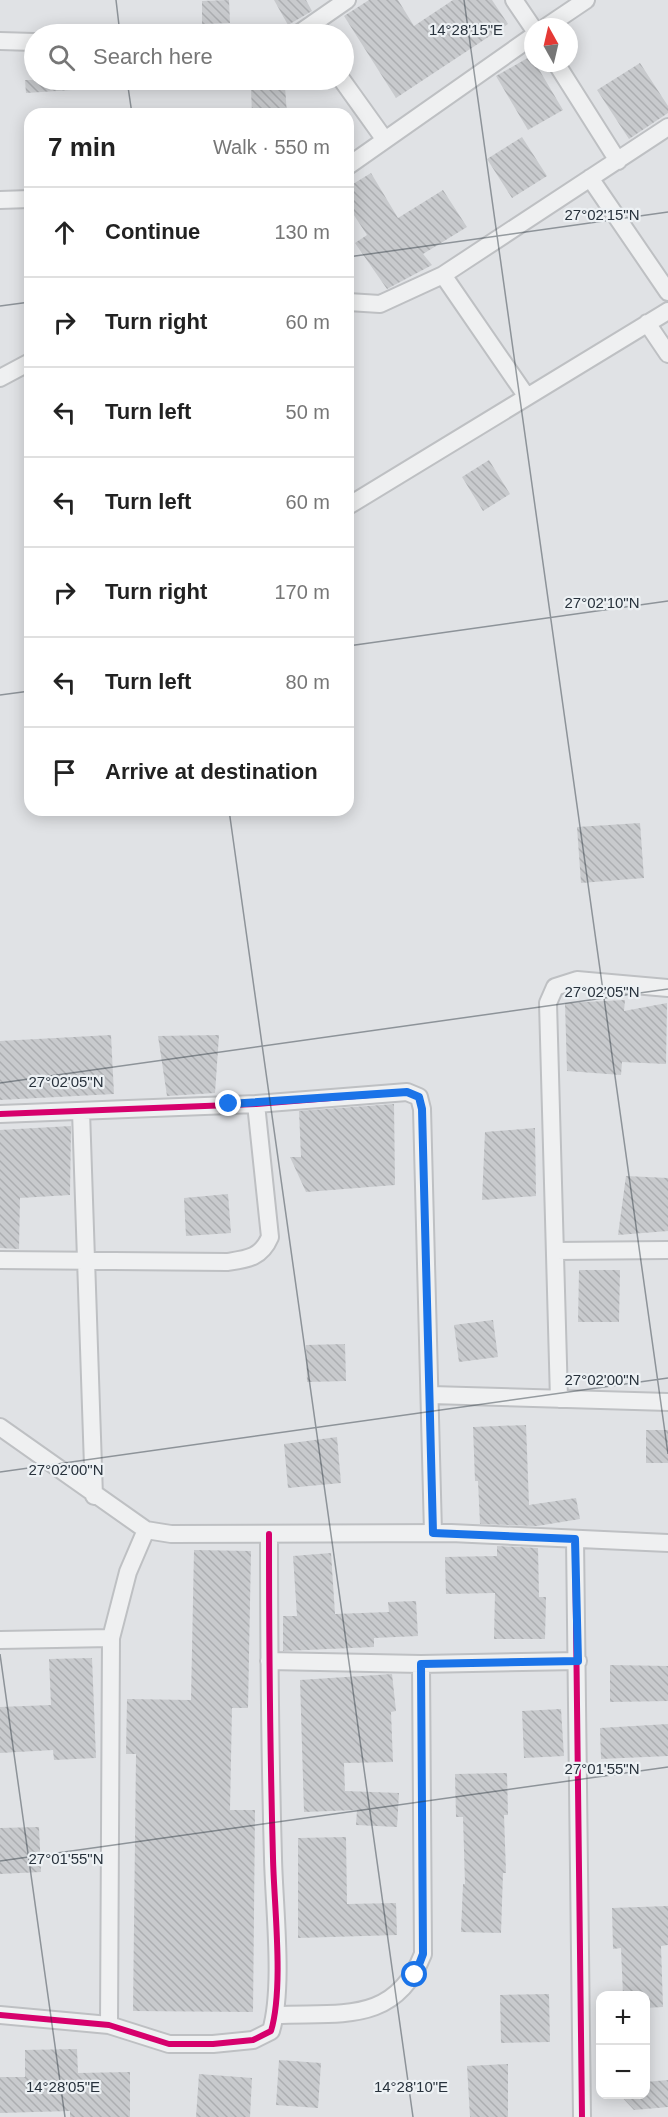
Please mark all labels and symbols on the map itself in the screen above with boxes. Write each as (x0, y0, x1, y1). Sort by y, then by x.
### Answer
north arrow (524, 18, 578, 72)
text: 14°28'15"E (429, 21, 503, 38)
text: 27°02'15"N (564, 206, 640, 223)
text: 27°02'10"N (564, 594, 640, 611)
text: 27°02'05"N (564, 983, 640, 1000)
text: 27°02'05"N (28, 1073, 104, 1090)
route end (215, 1090, 241, 1116)
text: 27°02'00"N (564, 1371, 640, 1388)
text: 27°02'00"N (28, 1461, 104, 1478)
text: 27°01'55"N (564, 1760, 640, 1777)
text: 27°01'55"N (28, 1850, 104, 1867)
route start (401, 1961, 427, 1987)
text: 14°28'05"E (26, 2078, 100, 2095)
text: 14°28'10"E (374, 2078, 448, 2095)

